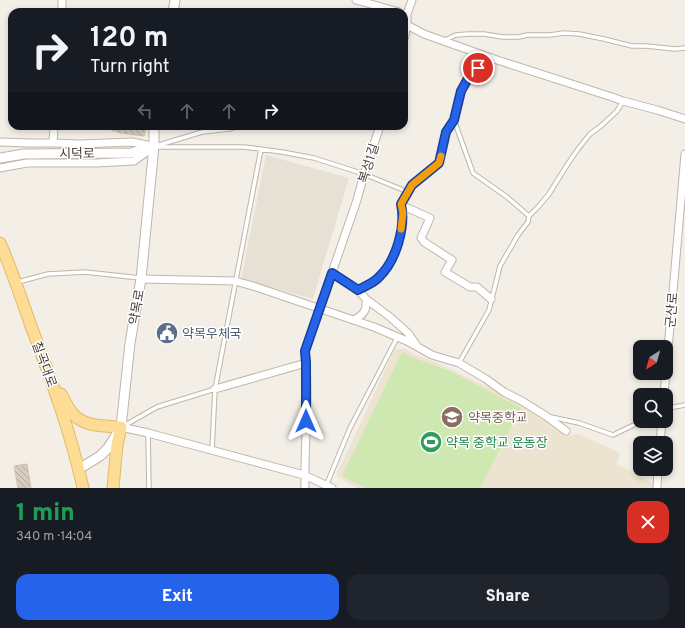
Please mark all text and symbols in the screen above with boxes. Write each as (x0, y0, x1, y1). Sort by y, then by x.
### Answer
text: 120 m (90, 21, 168, 57)
icon: right (24, 24, 76, 76)
pin (461, 51, 495, 85)
text: Turn right (90, 56, 170, 79)
icon: arrive (467, 57, 489, 79)
icon: left (134, 100, 156, 122)
icon: ahead (176, 100, 198, 122)
icon: ahead (218, 100, 240, 122)
icon: right (260, 100, 282, 122)
street label: 복성1길 (356, 142, 384, 185)
street label: 시덕로 (59, 147, 95, 163)
street label: 약목로 (127, 288, 149, 326)
street label: 군산로 (663, 292, 683, 329)
public building icon: 약목우체국 (154, 320, 180, 346)
place label: 약목우체국 (182, 327, 242, 343)
street label: 칠곡대로 (27, 339, 60, 390)
north arrow (633, 340, 673, 380)
map controls (633, 340, 673, 476)
button: search (633, 388, 673, 428)
position arrow (285, 400, 327, 442)
school or university icon: 약목중학교 (439, 404, 465, 430)
place label: 약목중학교 (468, 410, 528, 427)
sports icon: 약목 중학교 운동장 (418, 429, 444, 455)
place label: 약목 중학교 운동장 (446, 435, 548, 452)
button: layers (633, 436, 673, 476)
text: 1 min (16, 499, 75, 529)
button: close (627, 501, 669, 543)
text: 340 m · 14:04 (16, 529, 92, 545)
button: Exit (16, 574, 339, 620)
button: Share (347, 574, 669, 620)

